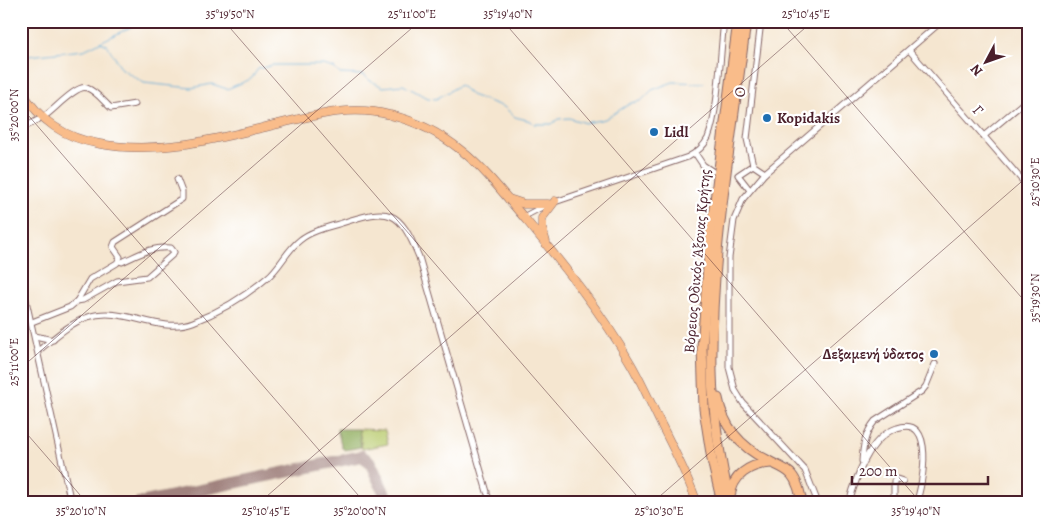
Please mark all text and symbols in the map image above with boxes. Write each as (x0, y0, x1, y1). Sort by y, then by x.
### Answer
text: 35°19'50"N (205, 6, 255, 22)
text: 25°11'00"E (388, 6, 436, 22)
text: 35°19'40"N (483, 6, 533, 22)
text: 25°10'45"E (782, 6, 830, 22)
north arrow (962, 38, 1012, 88)
text: N (966, 60, 987, 80)
street label: Ο (729, 86, 751, 98)
text: 35°20'00"N (6, 88, 22, 141)
street label: Γ (968, 101, 988, 120)
place label: Kopidakis (777, 108, 840, 128)
marker: Kopidakis (761, 112, 773, 124)
place label: Lidl (664, 122, 688, 142)
marker: Lidl (648, 126, 660, 138)
text: 25°10'30"E (1027, 157, 1043, 207)
street label: Βόρειος Οδικός Άξονας Κρήτης (679, 168, 715, 354)
text: 35°19'30"N (1027, 273, 1043, 323)
text: 25°11'00"E (6, 338, 22, 386)
place label: Δεξαμενή ύδατος (823, 344, 924, 364)
marker: Δεξαμενή ύδατος (928, 348, 940, 360)
scale bar (852, 454, 988, 486)
text: 200 m (859, 461, 898, 481)
text: 35°20'10"N (56, 503, 107, 519)
text: 25°10'45"E (242, 503, 290, 519)
text: 35°20'00"N (334, 503, 387, 519)
text: 25°10'30"E (634, 503, 684, 519)
text: 35°19'40"N (891, 503, 941, 519)

